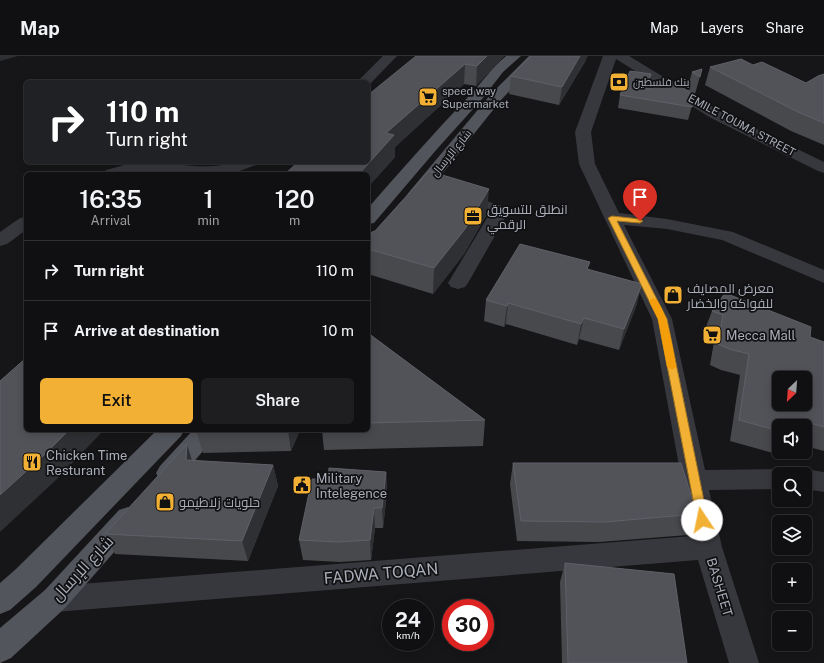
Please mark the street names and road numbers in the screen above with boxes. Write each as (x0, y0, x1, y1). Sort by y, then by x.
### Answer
street label: EMILE TOUMA STREET (686, 92, 798, 159)
street label: شارع الإرسال (429, 127, 475, 180)
street label: شارع الإرسال (47, 532, 119, 606)
street label: BASHEET (704, 556, 736, 619)
street label: FADWA TOQAN (323, 559, 439, 588)

